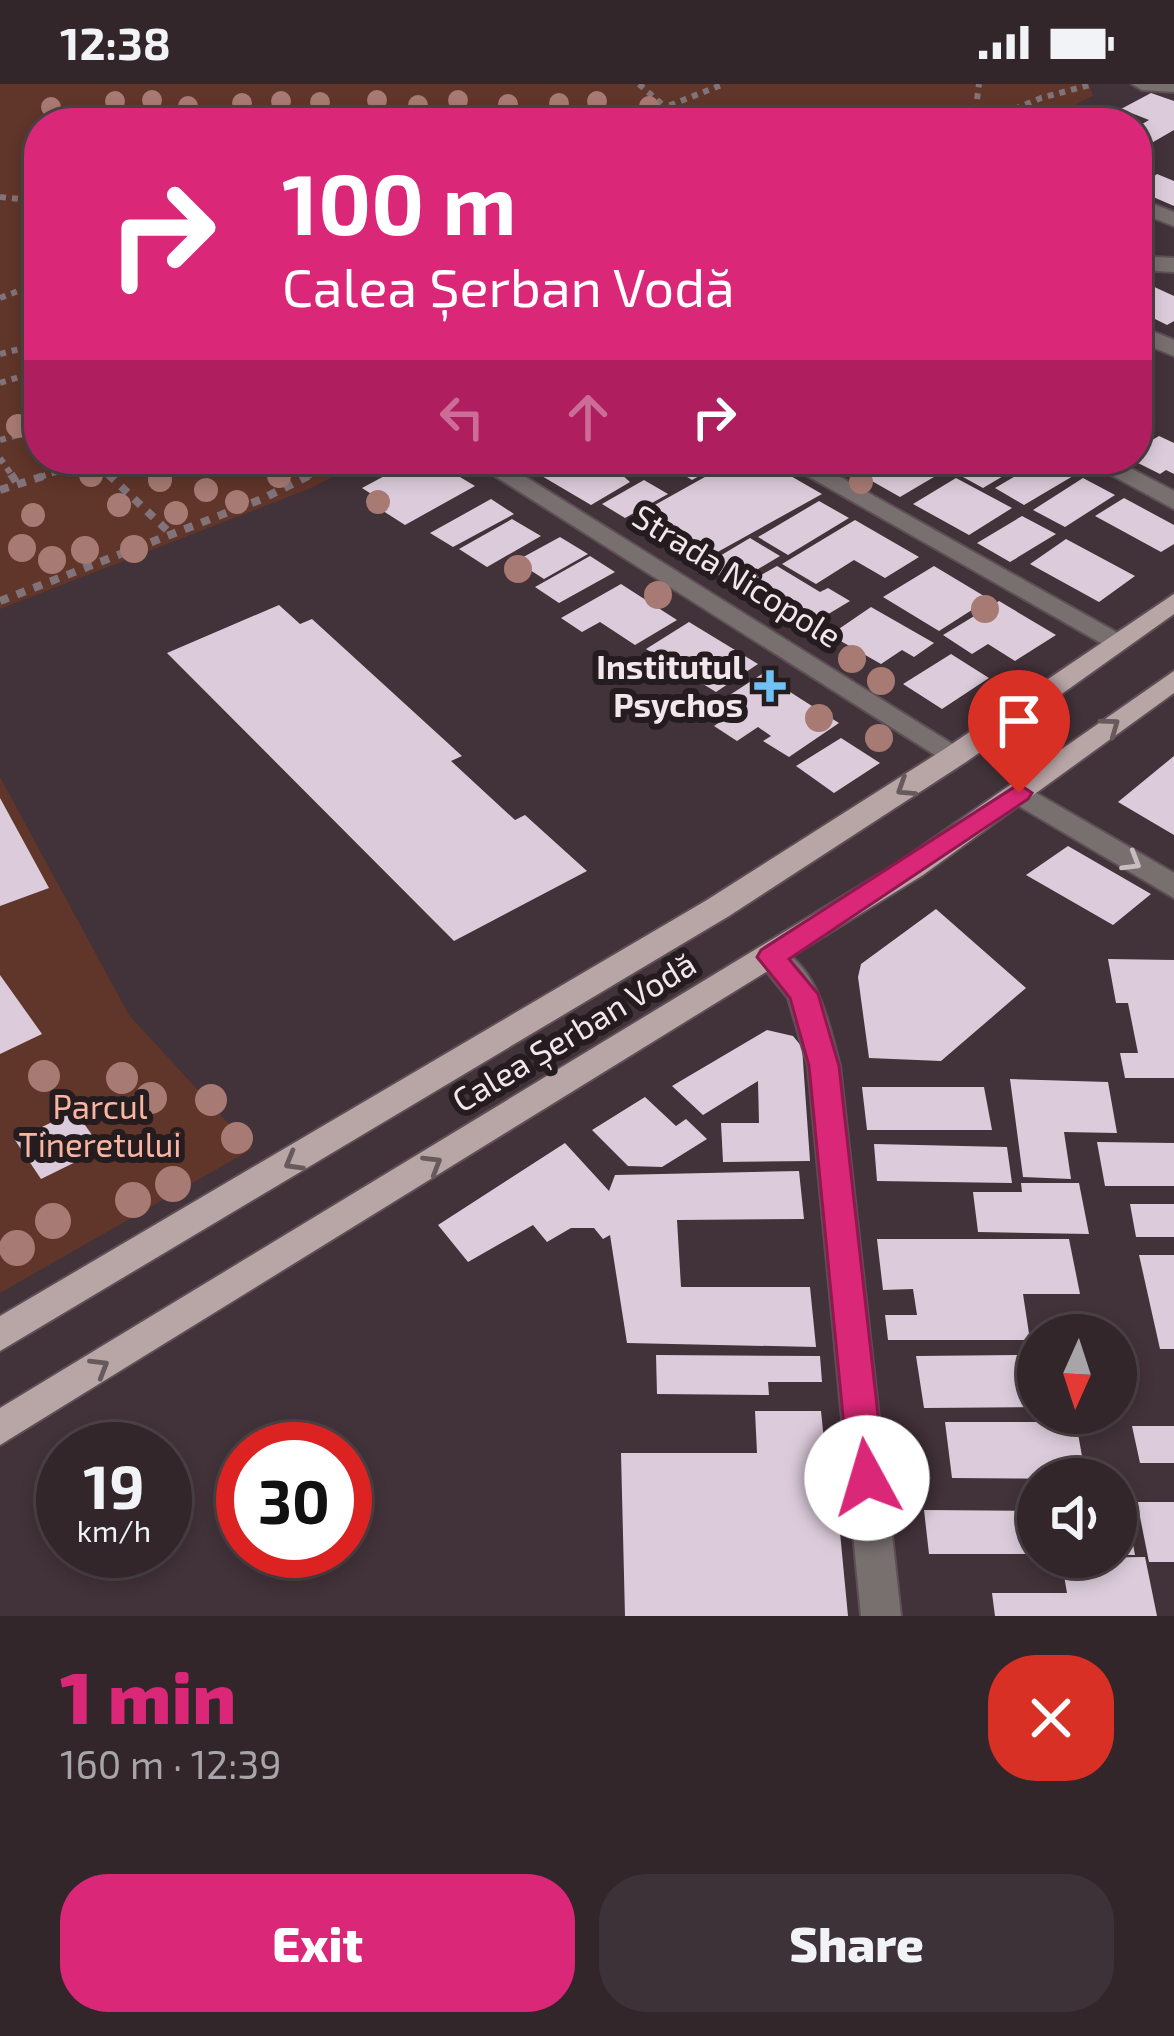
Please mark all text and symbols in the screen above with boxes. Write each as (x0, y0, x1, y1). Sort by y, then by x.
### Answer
text: 12:38 (60, 15, 171, 69)
text: 100 m (282, 151, 516, 252)
icon: right (84, 156, 240, 312)
text: Calea Șerban Vodă (282, 253, 735, 318)
icon: left (429, 384, 495, 450)
icon: ahead (555, 384, 621, 450)
icon: right (681, 384, 747, 450)
street label: Strada Nicopole (626, 495, 849, 655)
place label: Institutul Psychos (596, 646, 743, 724)
marker: Institutul Psychos (754, 670, 786, 702)
pin (968, 670, 1070, 793)
icon: arrive (986, 688, 1052, 754)
one-way arrow (1098, 718, 1120, 740)
one-way arrow (896, 773, 918, 796)
one-way arrow (1119, 848, 1141, 870)
street label: Calea Șerban Vodă (445, 943, 703, 1121)
park label: Parcul Tineretului (19, 1086, 181, 1164)
one-way arrow (284, 1148, 306, 1171)
one-way arrow (420, 1156, 442, 1178)
north arrow (1017, 1314, 1137, 1434)
map controls (1017, 1314, 1137, 1578)
one-way arrow (87, 1359, 109, 1381)
position arrow (804, 1415, 930, 1541)
speed limit sign: 30 (216, 1422, 372, 1578)
text: 19 (83, 1449, 145, 1521)
button: sound (1017, 1458, 1137, 1578)
text: km/h (77, 1512, 151, 1548)
text: 1 min (60, 1652, 236, 1738)
button: close (988, 1655, 1114, 1781)
text: 160 m · 12:39 (60, 1740, 281, 1787)
button: Exit (60, 1874, 575, 2012)
button: Share (599, 1874, 1114, 2012)

